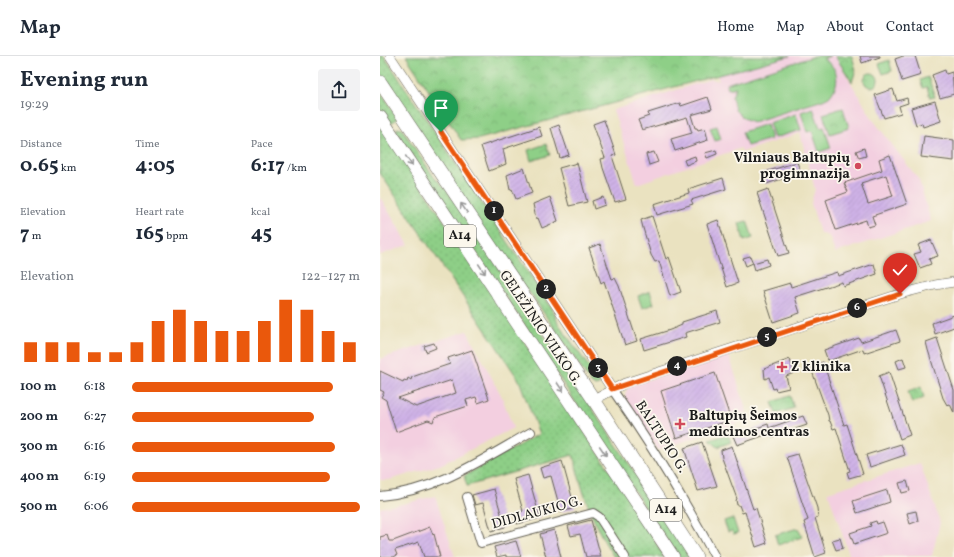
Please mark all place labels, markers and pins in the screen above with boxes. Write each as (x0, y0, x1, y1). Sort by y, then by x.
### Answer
pin (424, 91, 458, 132)
place label: Vilniaus Baltupių progimnazija (734, 149, 850, 184)
marker: Vilniaus Baltupių progimnazija (853, 161, 863, 171)
pin: 1 (484, 201, 504, 221)
pin (883, 253, 917, 294)
pin: 2 (536, 279, 556, 299)
pin: 6 (847, 298, 867, 318)
pin: 5 (757, 327, 777, 347)
pin: 4 (667, 356, 687, 376)
pin: 3 (588, 358, 608, 378)
place label: Z klinika (791, 358, 851, 377)
marker: Z klinika (776, 361, 788, 373)
place label: Baltupių Šeimos medicinos centras (689, 406, 809, 442)
marker: Baltupių Šeimos medicinos centras (674, 418, 686, 430)

